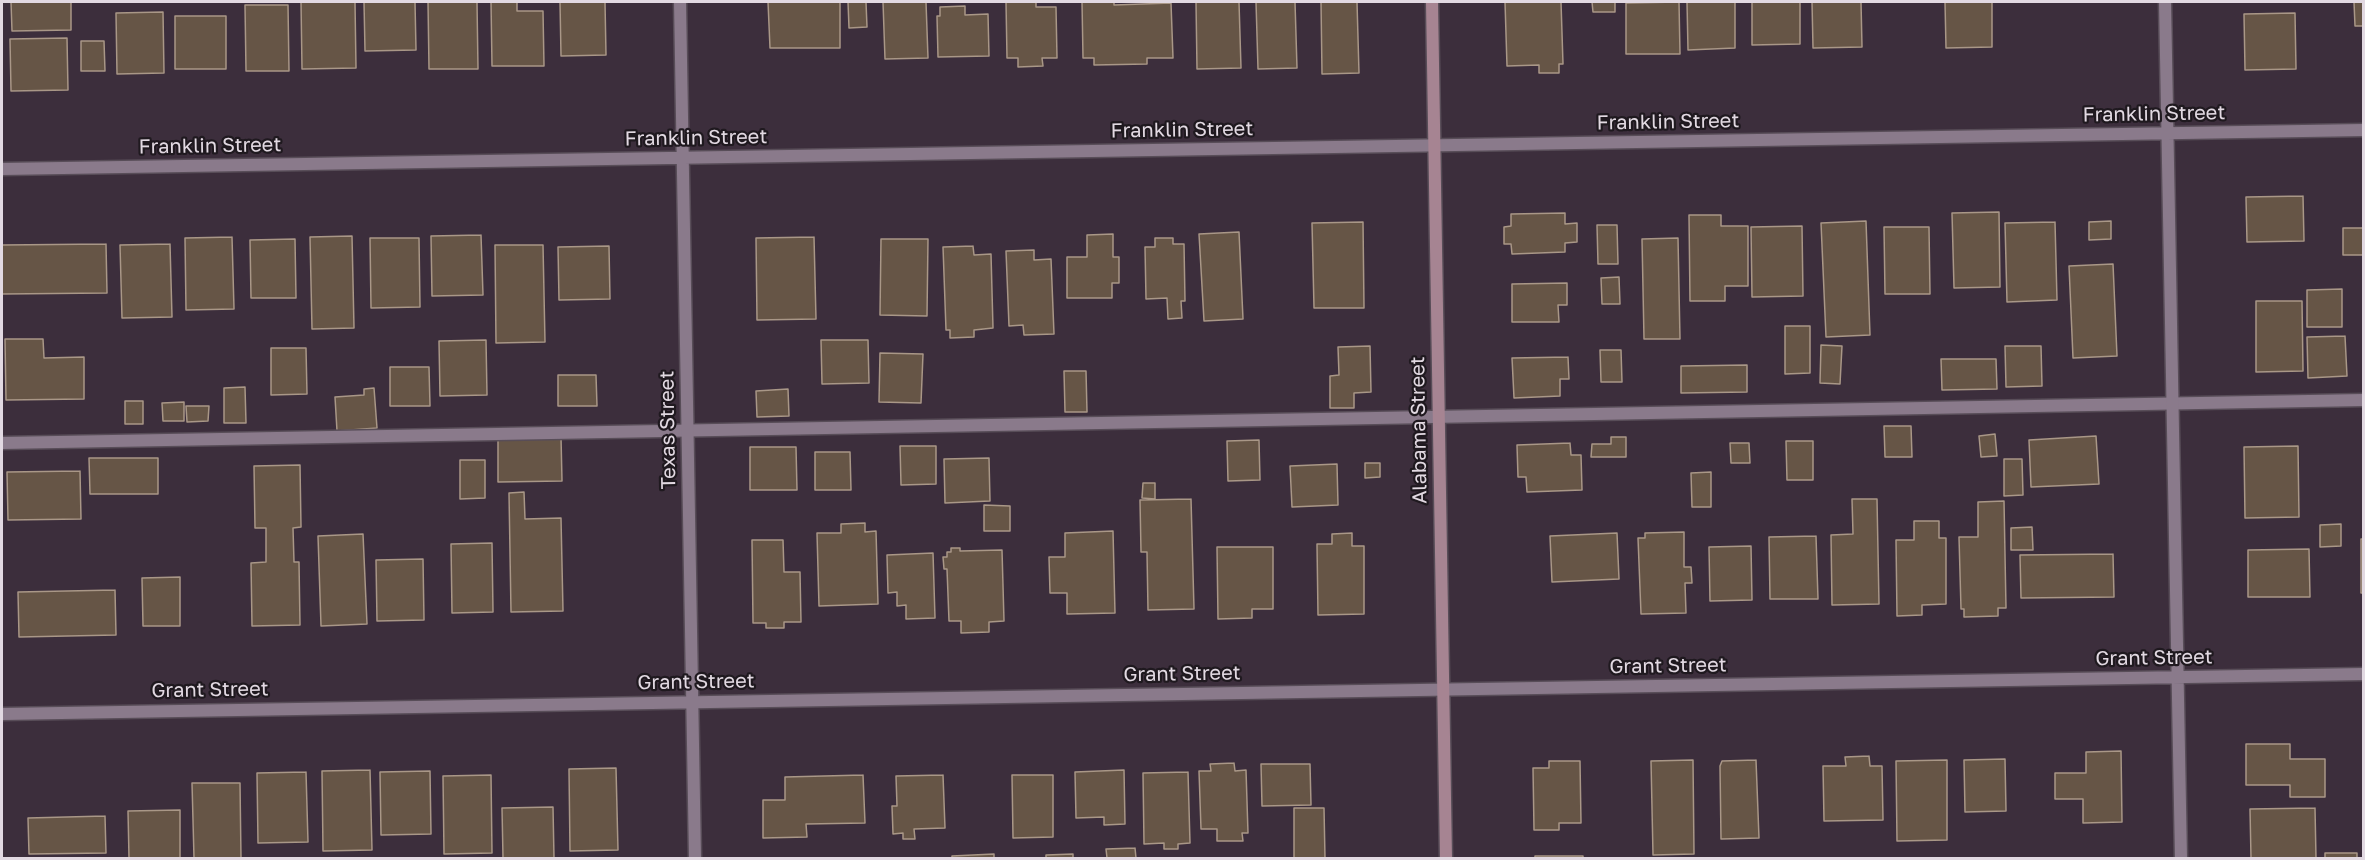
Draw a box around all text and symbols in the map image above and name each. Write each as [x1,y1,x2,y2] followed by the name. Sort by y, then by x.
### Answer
[2082,101,2226,127] street label: Franklin Street
[1596,109,1740,135] street label: Franklin Street
[1110,117,1254,143] street label: Franklin Street
[624,125,768,151] street label: Franklin Street
[138,133,282,159] street label: Franklin Street
[1406,356,1432,504] street label: Alabama Street
[655,370,681,490] street label: Texas Street
[2095,645,2213,671] street label: Grant Street
[1609,653,1727,679] street label: Grant Street
[1123,661,1241,687] street label: Grant Street
[637,669,755,695] street label: Grant Street
[151,677,269,703] street label: Grant Street

